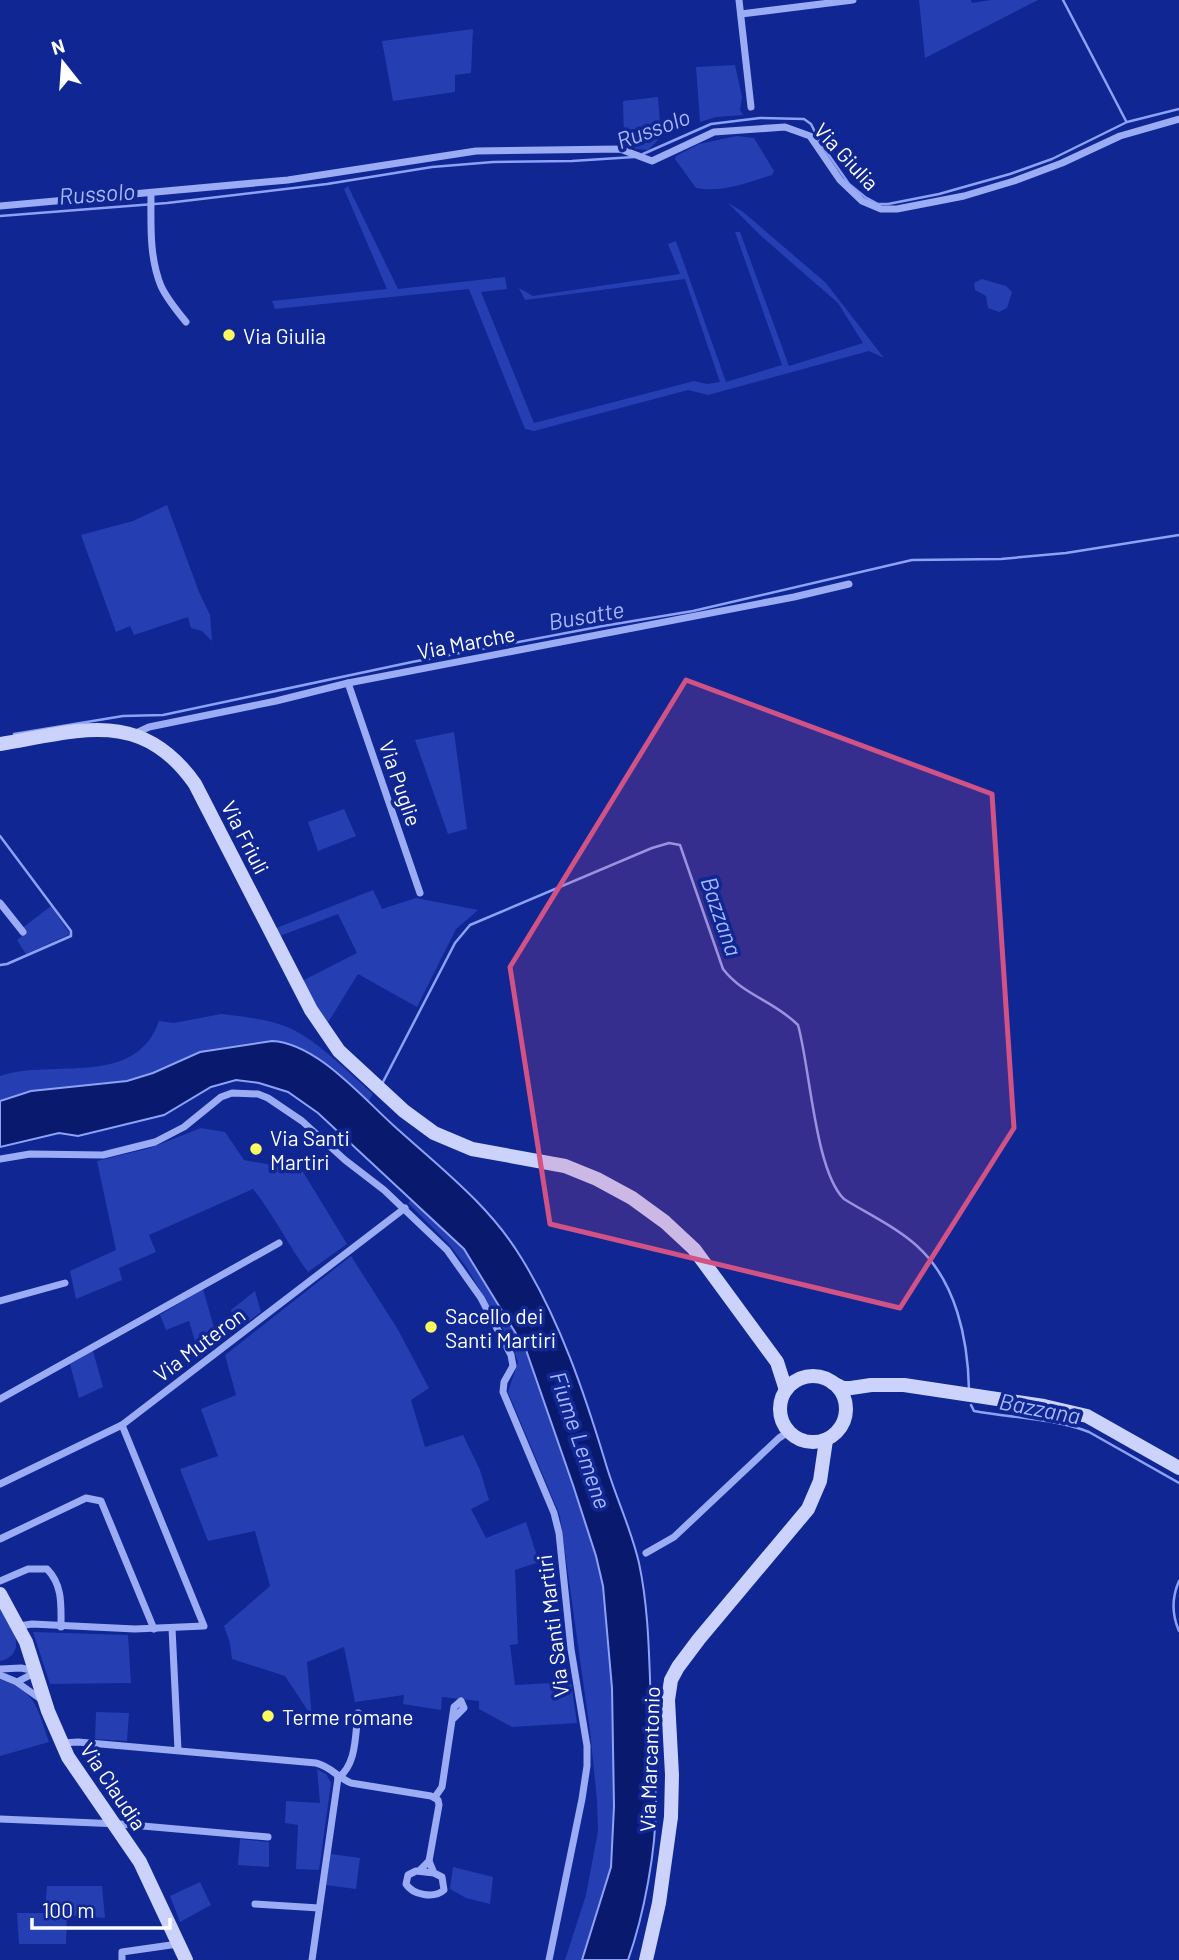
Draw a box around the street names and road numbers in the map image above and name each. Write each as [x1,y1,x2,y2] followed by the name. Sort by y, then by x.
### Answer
[810,117,884,195] street label: Via Giulia
[415,620,517,664] street label: Via Marche
[375,737,427,829] street label: Via Puglie
[217,796,275,878] street label: Via Friuli
[148,1302,250,1386] street label: Via Muteron
[531,1553,573,1699] street label: Via Santi Martiri
[634,1686,664,1832] street label: Via Marcantonio
[76,1738,152,1834] street label: Via Claudia

